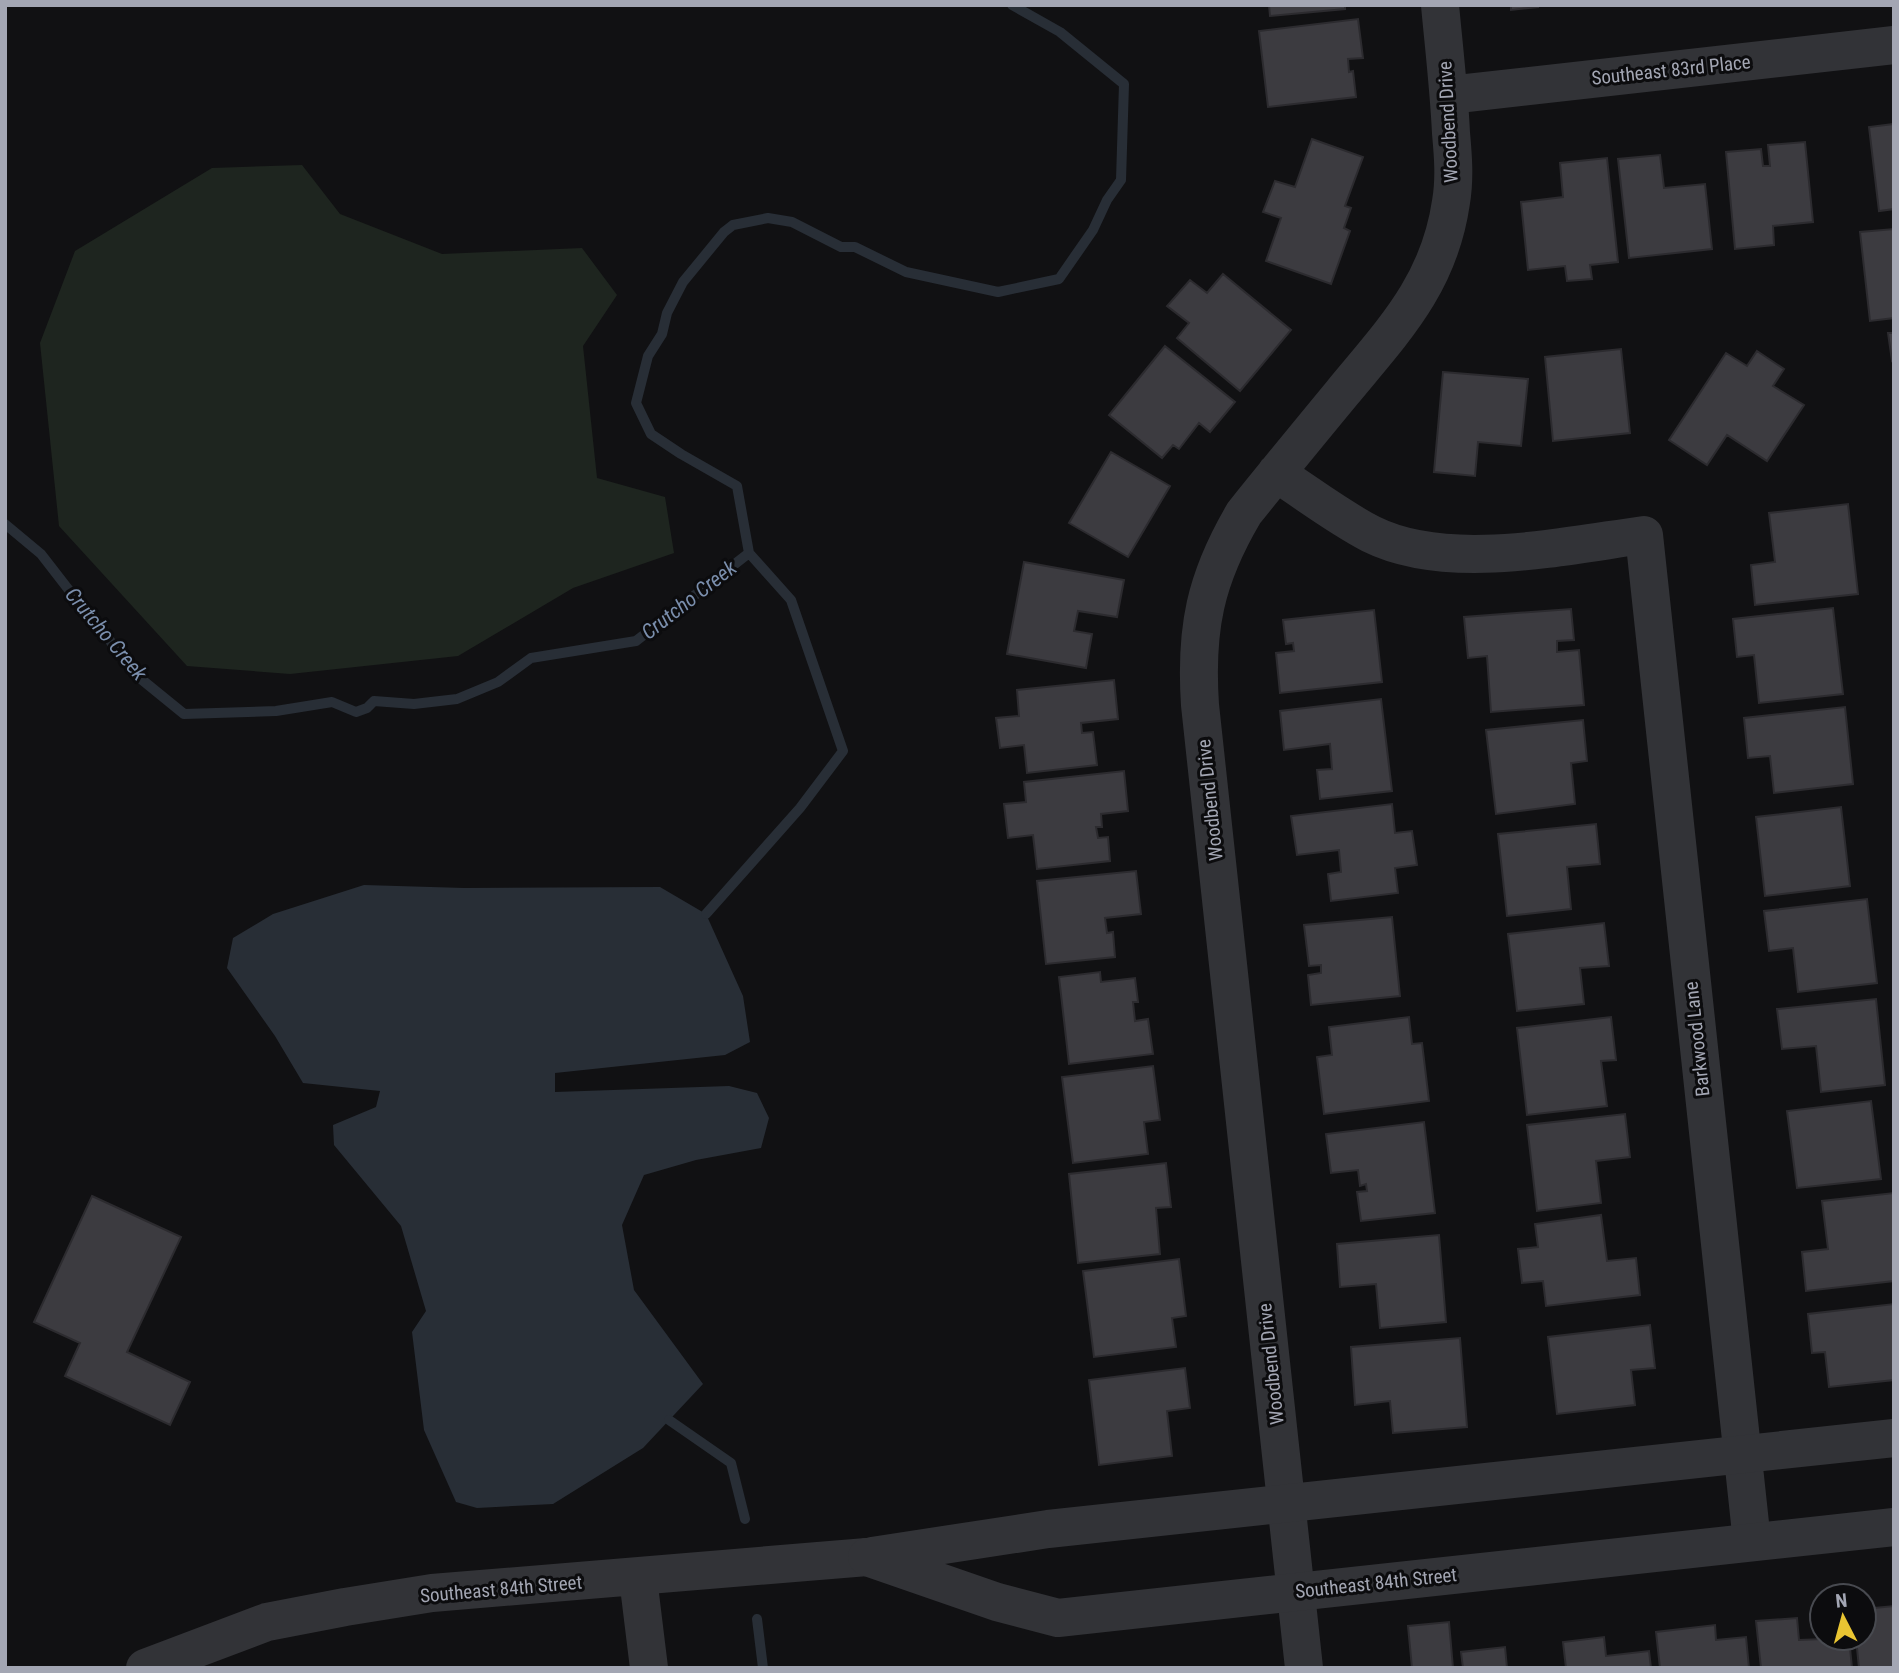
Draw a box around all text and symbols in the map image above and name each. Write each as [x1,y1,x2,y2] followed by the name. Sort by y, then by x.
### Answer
[1590,50,1752,90] street label: Southeast 83rd Place
[1433,60,1463,183] street label: Woodbend Drive
[637,555,742,644] water label: Crutcho Creek
[60,583,152,686] water label: Crutcho Creek
[1192,738,1228,862] street label: Woodbend Drive
[1680,980,1714,1098] street label: Barkwood Lane
[1253,1302,1289,1426] street label: Woodbend Drive
[1294,1563,1458,1603] street label: Southeast 84th Street
[419,1570,583,1608] street label: Southeast 84th Street
[1808,1582,1878,1652] north arrow
[1834,1589,1848,1613] text: N

